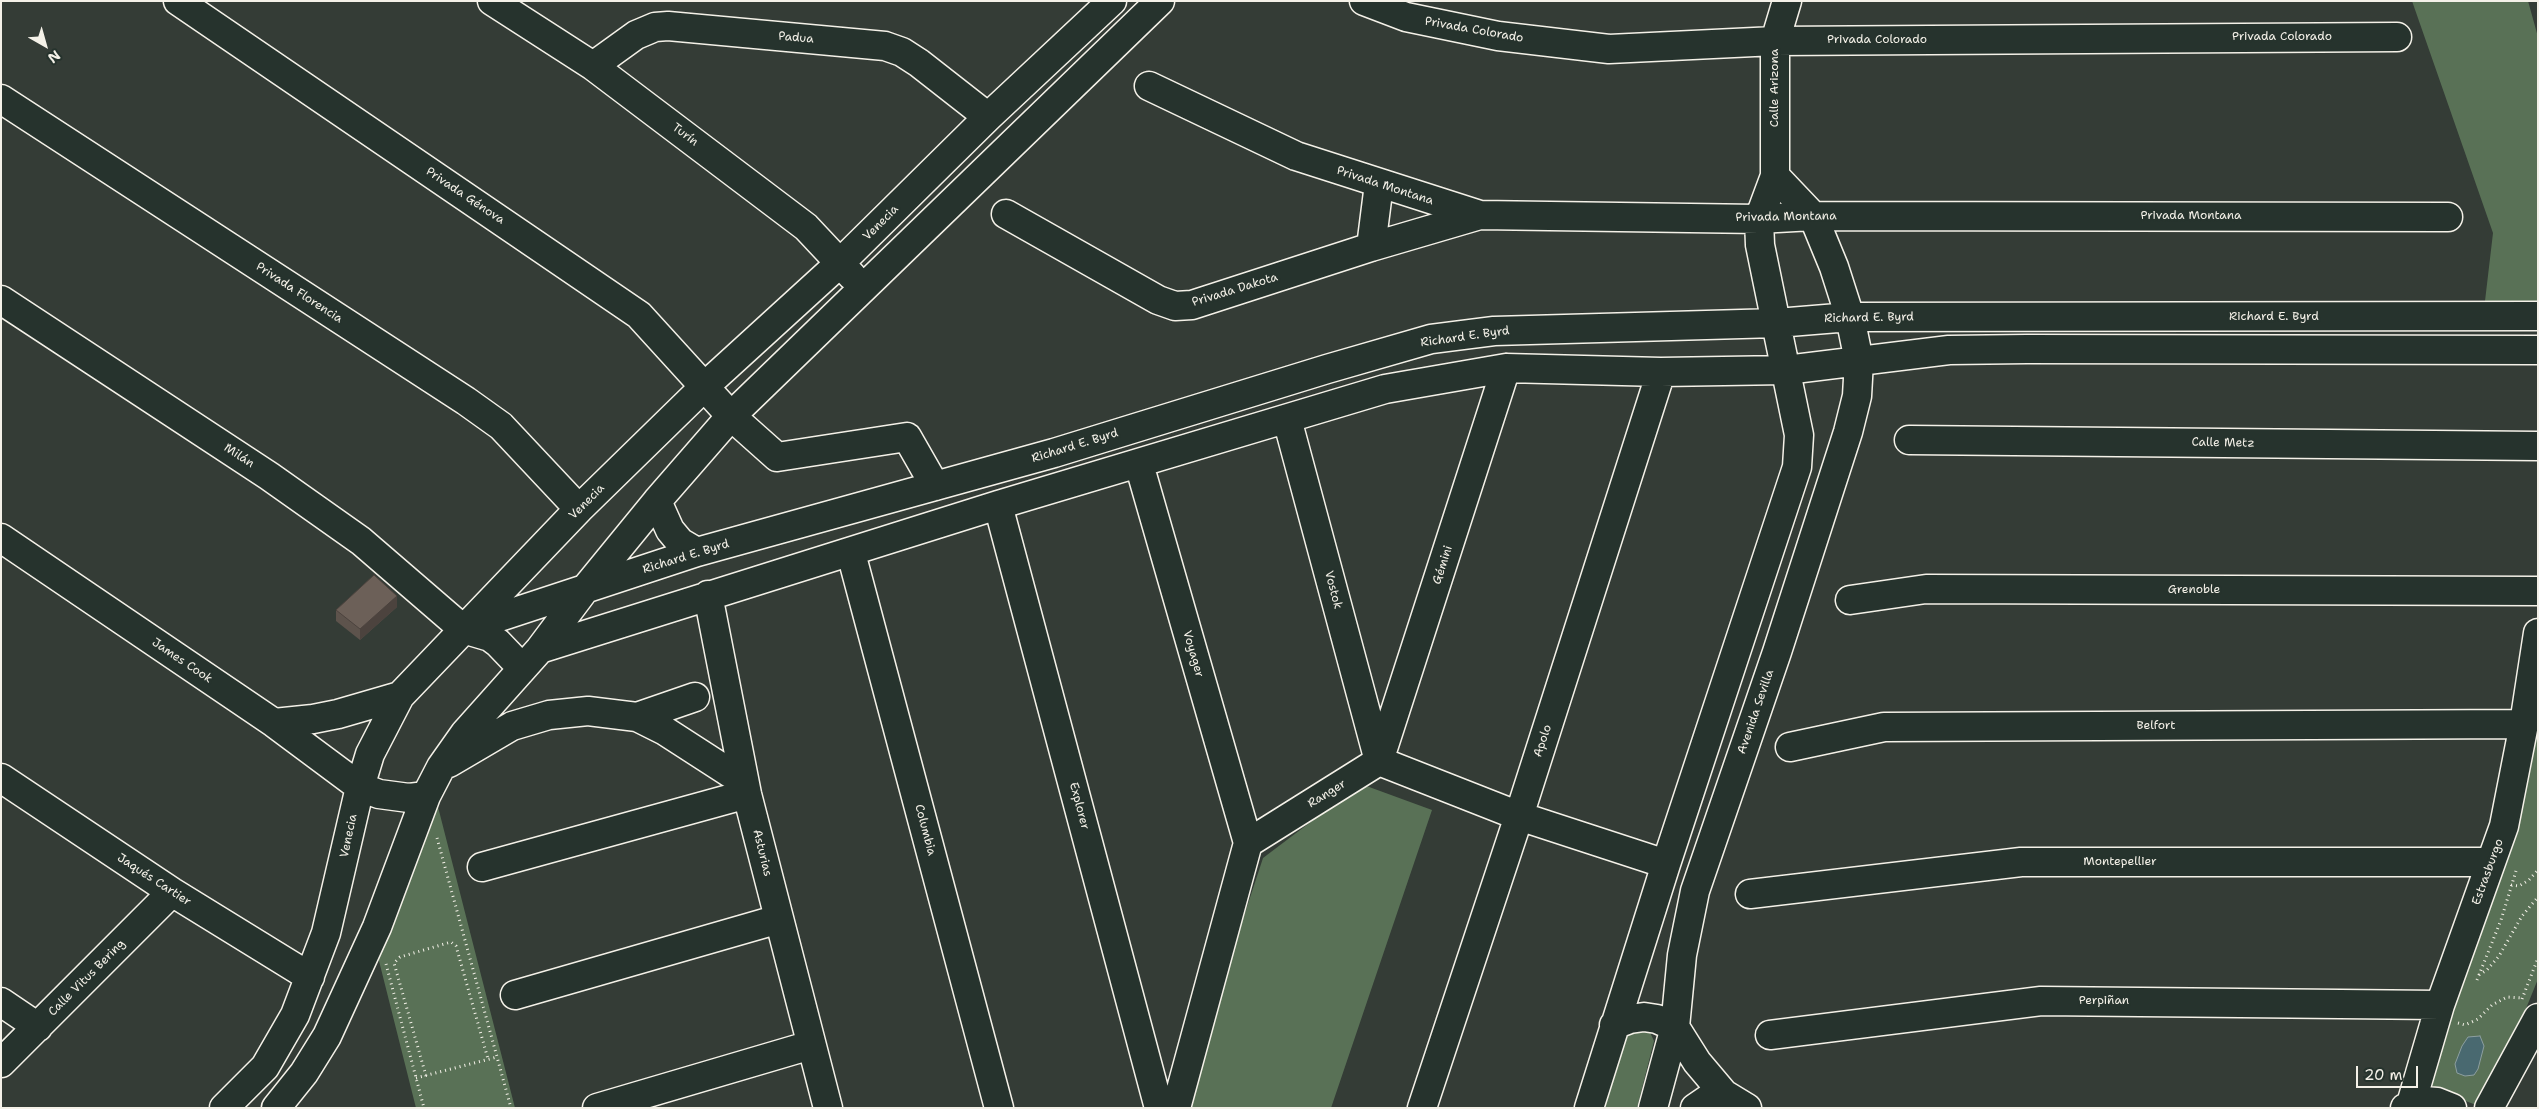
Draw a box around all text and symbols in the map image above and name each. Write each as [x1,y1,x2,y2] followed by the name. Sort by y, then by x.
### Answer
[1424,14,1524,46] street label: Privada Colorado
[20,20,70,70] north arrow
[778,29,814,47] street label: Padua
[2232,30,2332,44] street label: Privada Colorado
[1827,33,1927,47] street label: Privada Colorado
[44,46,64,67] text: N
[1768,49,1782,127] street label: Calle Arizona
[669,121,701,149] street label: Turín
[423,164,507,228] street label: Privada Génova
[1335,164,1435,208] street label: Privada Montana
[860,202,902,244] street label: Venecia
[1735,209,1837,225] street label: Privada Montana
[2140,209,2242,223] street label: Privada Montana
[253,260,345,326] street label: Privada Florencia
[1190,270,1280,310] street label: Privada Dakota
[1824,310,1914,326] street label: Richard E. Byrd
[2229,310,2319,324] street label: Richard E. Byrd
[1420,324,1510,350] street label: Richard E. Byrd
[1030,426,1120,466] street label: Richard E. Byrd
[2191,435,2255,451] street label: Calle Metz
[221,441,257,471] street label: Milán
[566,481,608,523] street label: Venecia
[641,537,731,577] street label: Richard E. Byrd
[1430,544,1456,586] street label: Gémini
[1321,569,1345,611] street label: Vostok
[2168,583,2220,597] street label: Grenoble
[1179,629,1207,679] street label: Voyager
[149,635,215,687] street label: James Cook
[1735,668,1777,756] street label: Avenida Sevilla
[2137,719,2175,733] street label: Belfort
[1531,723,1555,759] street label: Apolo
[1305,777,1349,811] street label: Ranger
[1066,781,1092,831] street label: Explorer
[911,803,939,857] street label: Columbia
[337,813,361,859] street label: Venecia
[749,828,775,878] street label: Asturias
[2469,837,2507,907] street label: Estrasburgo
[114,851,194,909] street label: Jaqués Cartier
[2083,855,2157,869] street label: Montepellier
[46,937,128,1019] street label: Calle Vitus Bering
[2079,994,2129,1008] street label: Perpiñan
[2359,1056,2422,1088] scale bar
[2364,1065,2403,1085] text: 20 m

